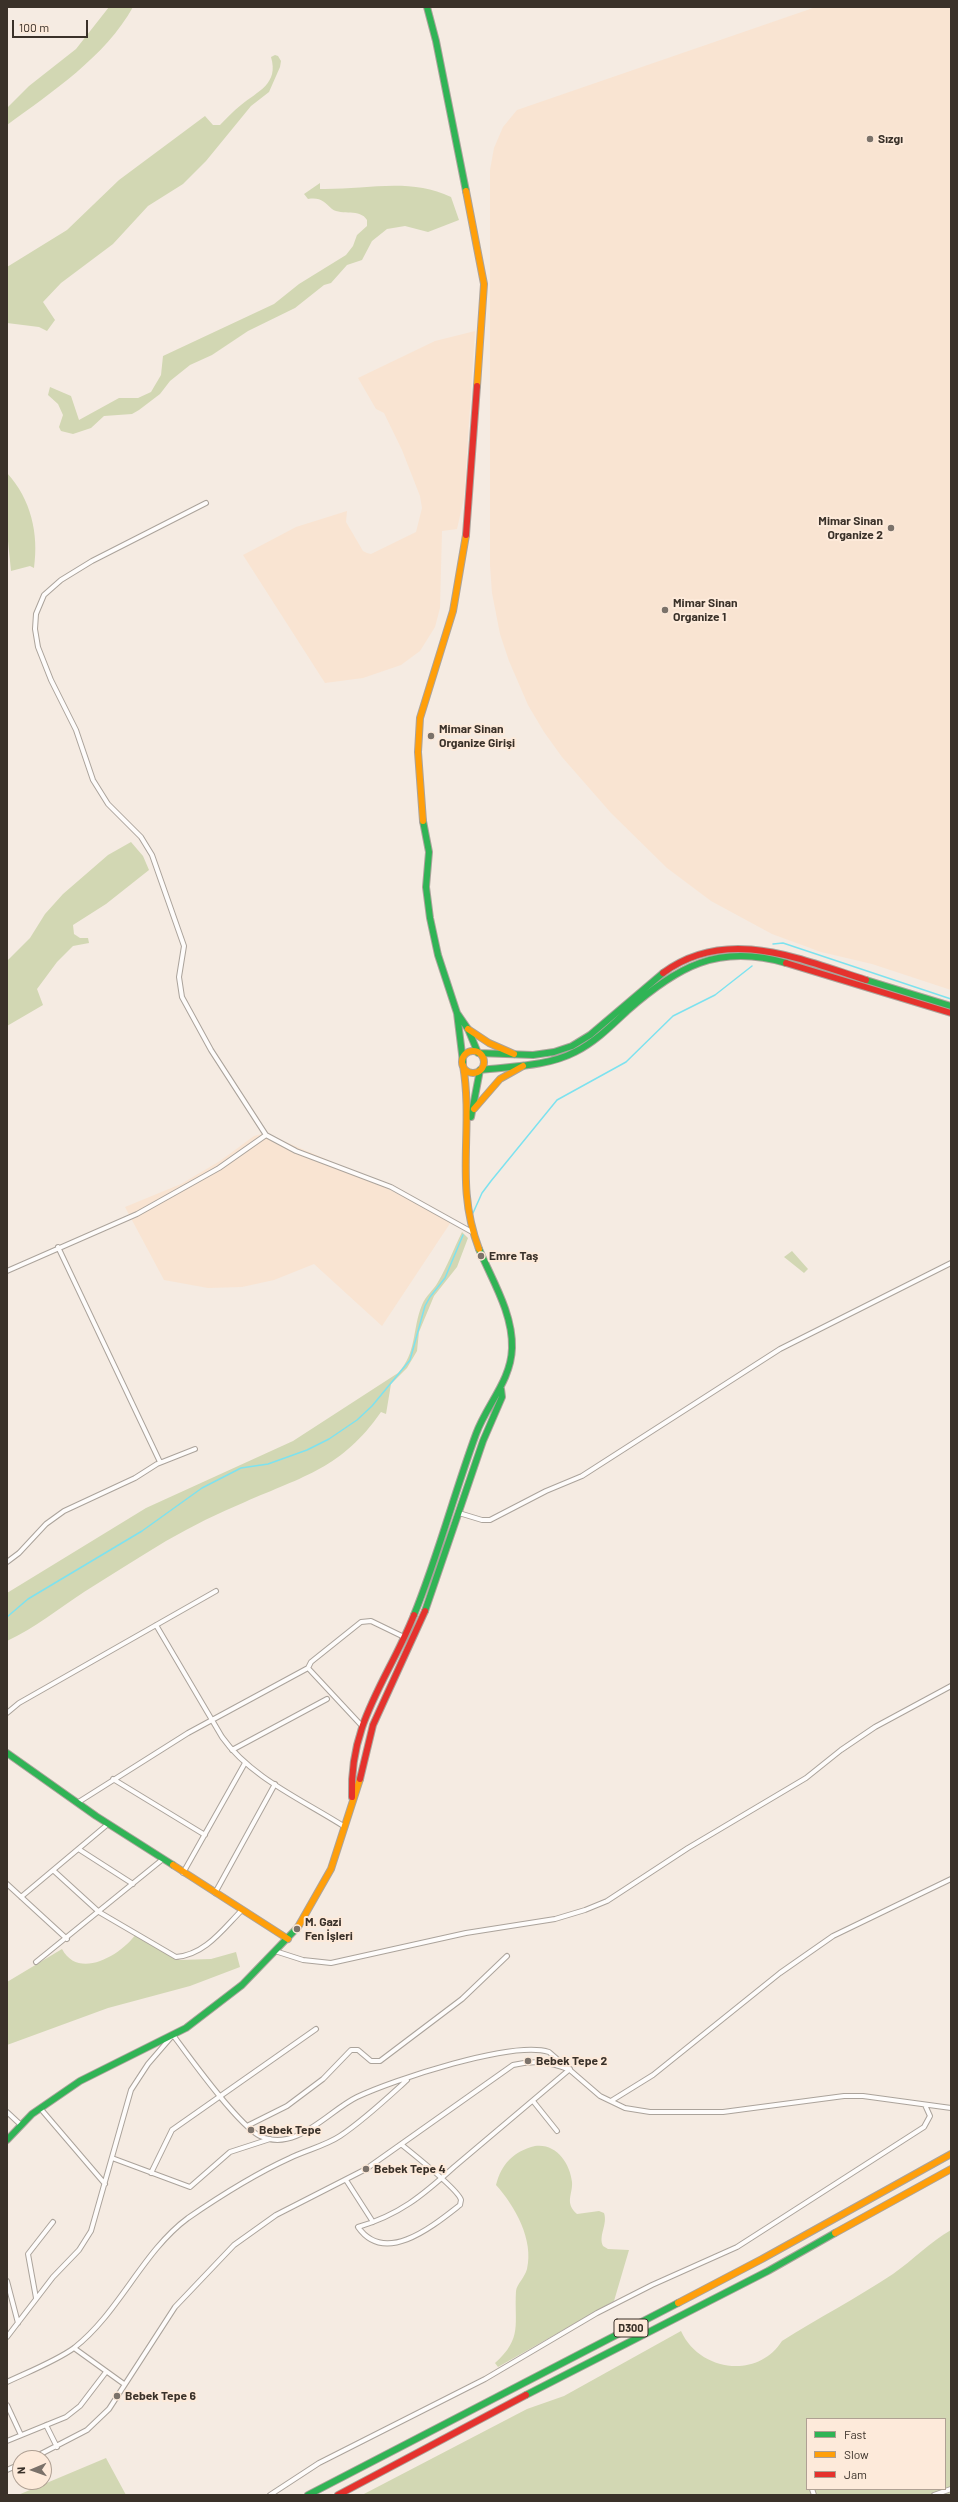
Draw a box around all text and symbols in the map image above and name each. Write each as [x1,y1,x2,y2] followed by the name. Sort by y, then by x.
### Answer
[14,12,90,38] scale bar
[19,20,49,34] text: 100 m
[878,132,903,146] place label: Sızgı
[865,134,875,144] marker: Sızgı
[818,514,883,542] place label: Mimar Sinan Organize 2
[886,523,896,533] marker: Mimar Sinan Organize 2
[673,596,738,624] place label: Mimar Sinan Organize 1
[660,605,670,615] marker: Mimar Sinan Organize 1
[439,722,515,750] place label: Mimar Sinan Organize Girişi
[426,731,436,741] marker: Mimar Sinan Organize Girişi
[489,1249,538,1263] place label: Emre Taş
[476,1251,486,1261] marker: Emre Taş
[305,1915,353,1943] place label: M. Gazi Fen İşleri
[292,1924,302,1934] marker: M. Gazi Fen İşleri
[536,2054,607,2068] place label: Bebek Tepe 2
[523,2056,533,2066] marker: Bebek Tepe 2
[259,2123,321,2137] place label: Bebek Tepe
[246,2125,256,2135] marker: Bebek Tepe
[374,2162,446,2176] place label: Bebek Tepe 4
[361,2164,371,2174] marker: Bebek Tepe 4
[614,2319,648,2337] road number: D300
[125,2389,196,2403] place label: Bebek Tepe 6
[112,2391,122,2401] marker: Bebek Tepe 6
[806,2418,946,2490] legend
[844,2427,867,2441] text: Fast
[844,2447,869,2461] text: Slow
[12,2450,52,2490] north arrow
[14,2467,27,2474] text: N
[844,2467,867,2481] text: Jam

